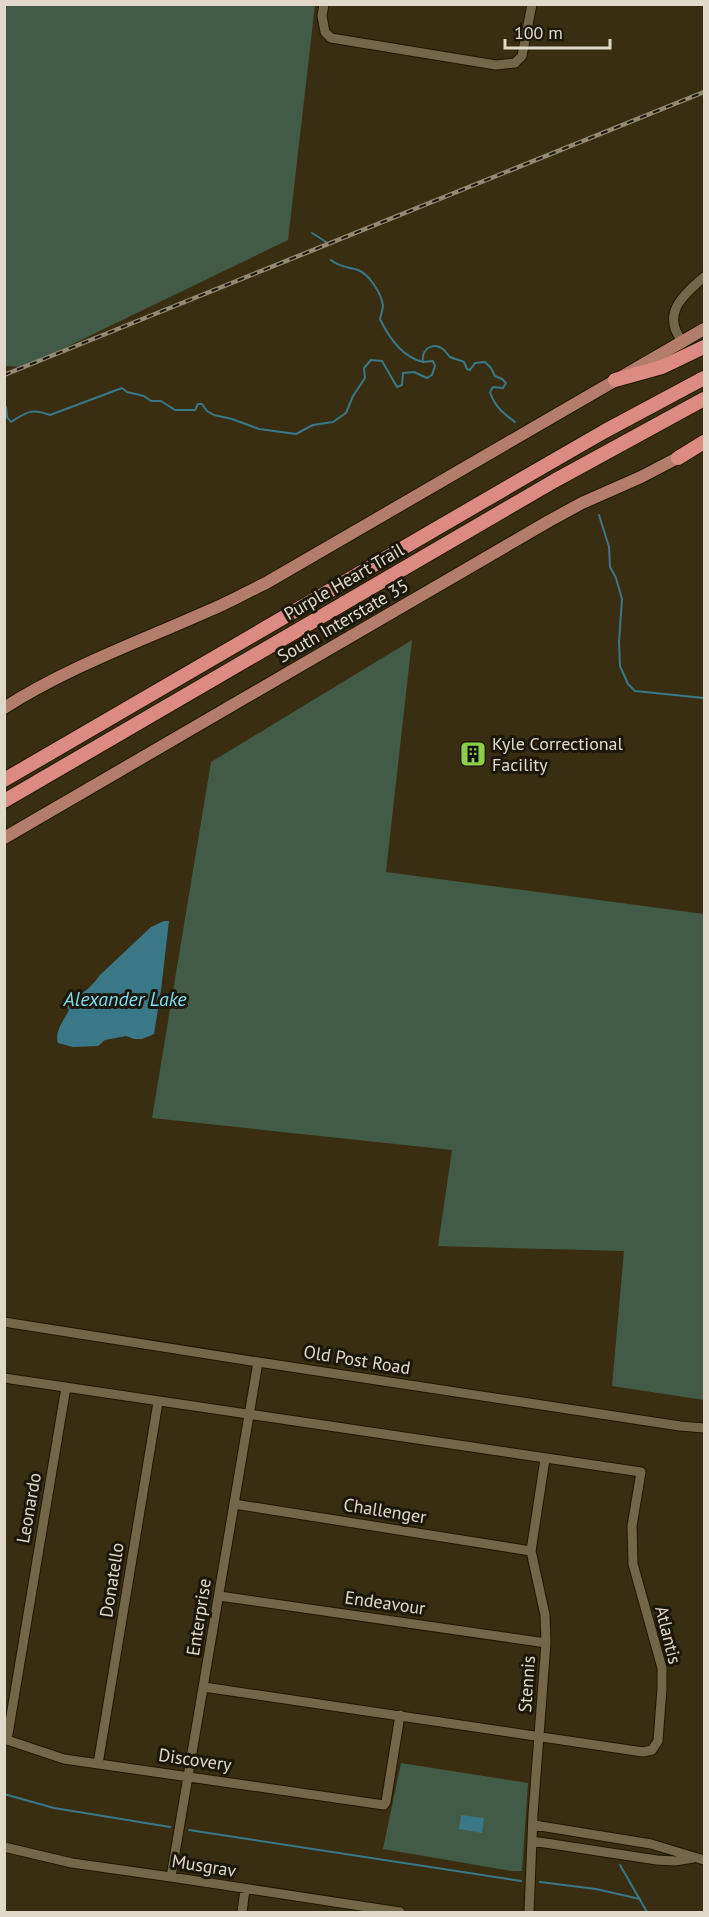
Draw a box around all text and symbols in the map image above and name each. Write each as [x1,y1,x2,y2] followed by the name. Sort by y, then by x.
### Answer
[505,12,610,50] scale bar
[514,21,563,44] text: 100 m
[280,538,408,625] street label: Purple Heart Trail
[273,574,413,668] street label: South Interstate 35
[492,732,624,776] place label: Kyle Correctional Facility
[458,739,488,769] building icon: Kyle Correctional Facility
[63,986,187,1012] water label: Alexander Lake
[302,1340,412,1379] street label: Old Post Road
[11,1471,46,1545] street label: Leonardo
[342,1493,428,1528] street label: Challenger
[94,1541,129,1619] street label: Donatello
[181,1577,216,1657] street label: Enterprise
[343,1585,427,1620] street label: Endeavour
[650,1604,687,1666] street label: Atlantis
[513,1655,540,1713] street label: Stennis
[157,1743,234,1776] street label: Discovery
[170,1849,238,1882] street label: Musgrav

